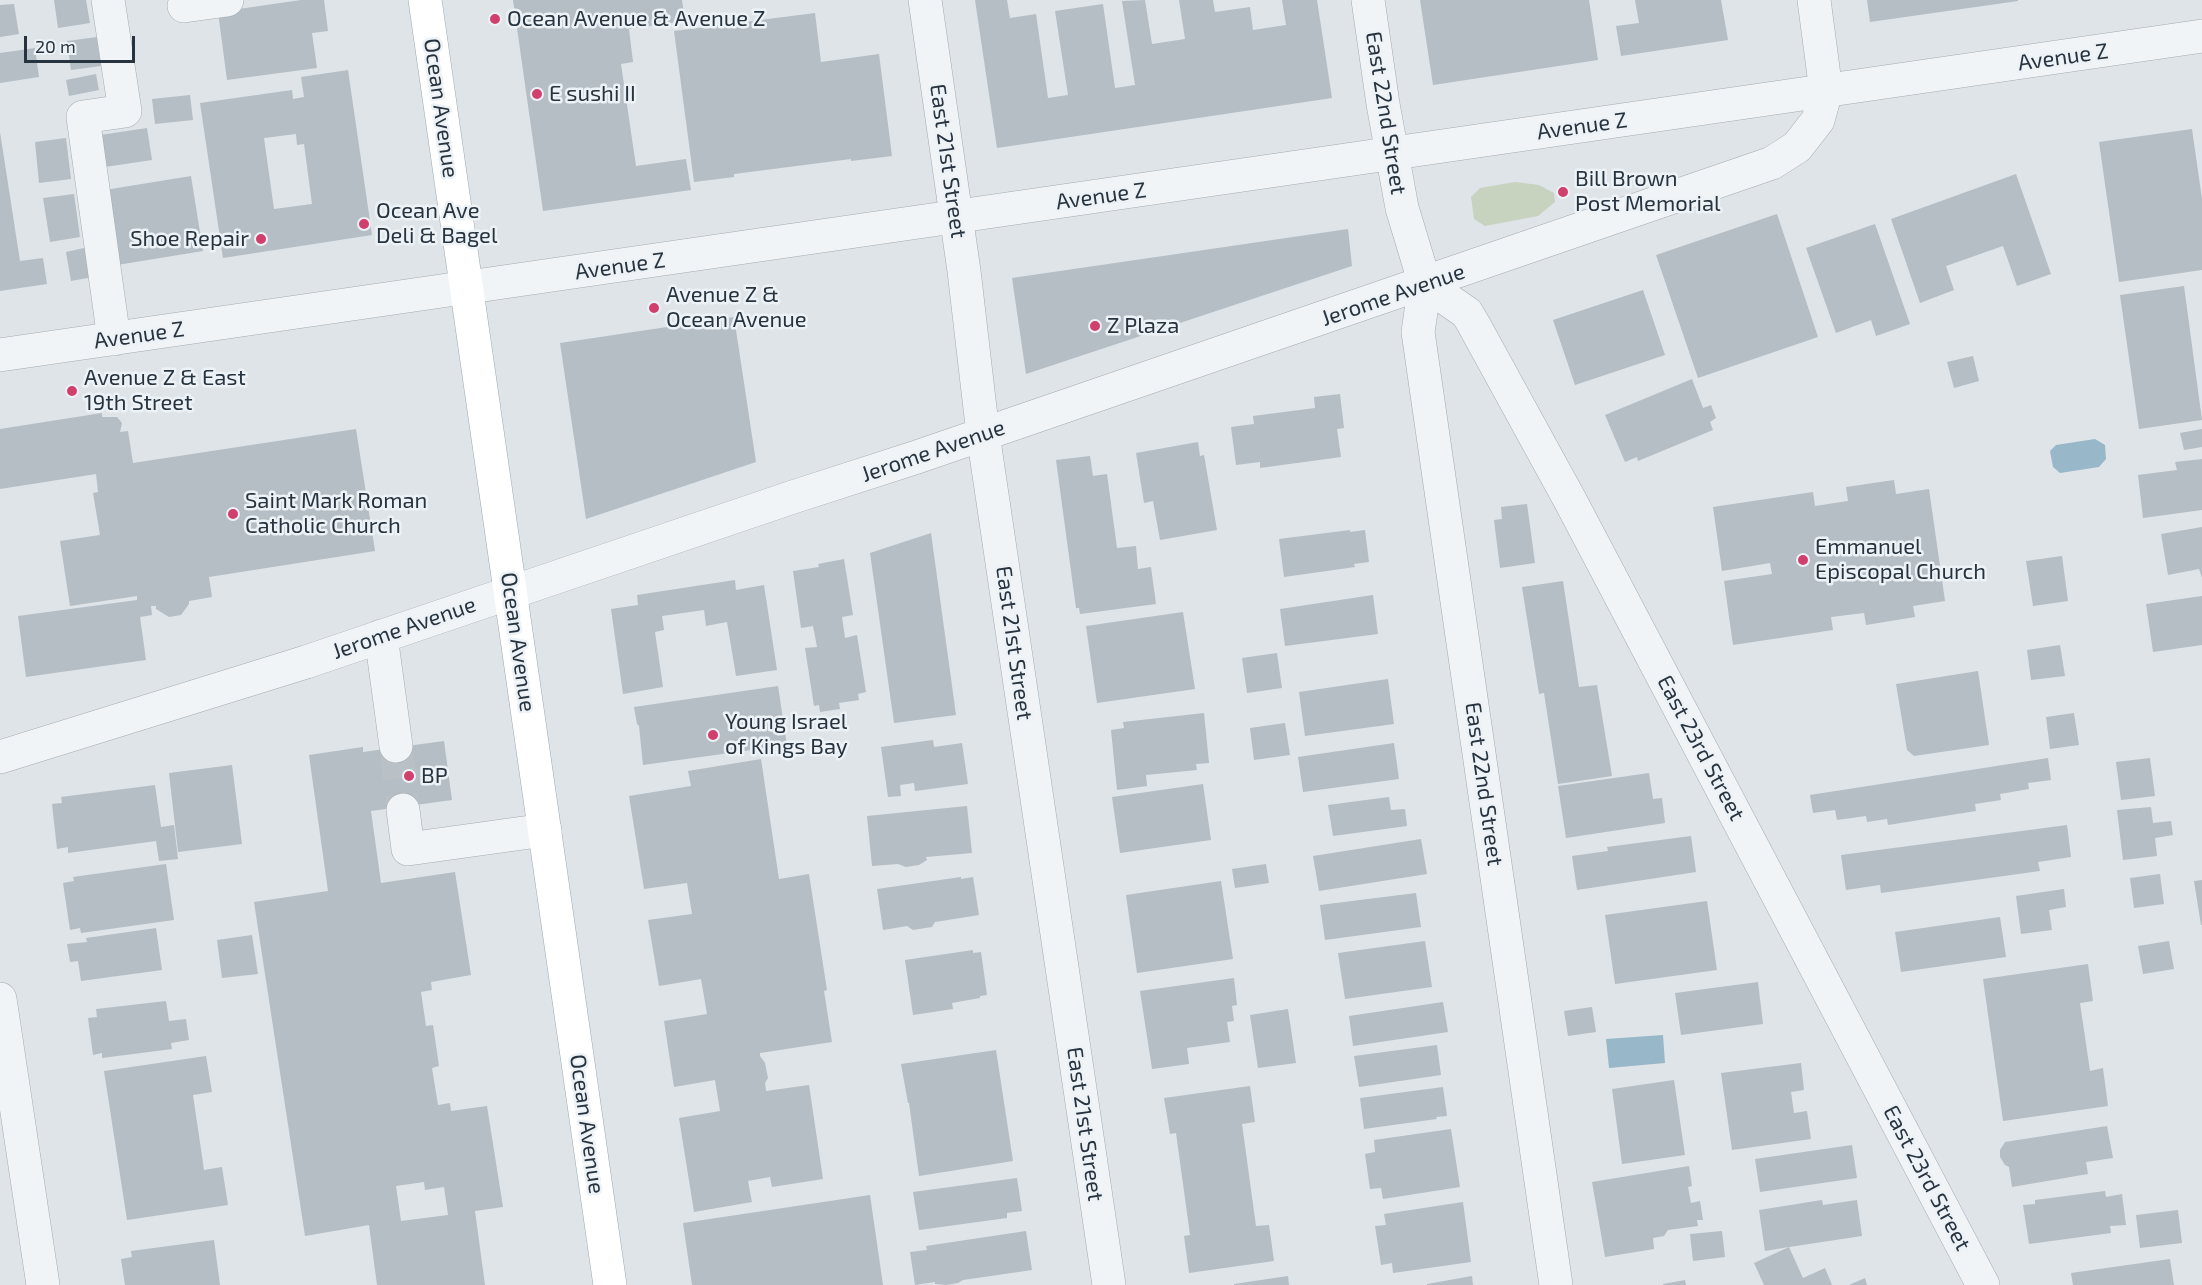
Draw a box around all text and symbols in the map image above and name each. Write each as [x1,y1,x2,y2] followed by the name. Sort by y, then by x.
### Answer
[507,6,765,32] place label: Ocean Avenue & Avenue Z
[488,12,502,26] marker: Ocean Avenue & Avenue Z
[27,24,138,62] scale bar
[1360,29,1412,197] street label: East 22nd Street
[35,35,76,57] text: 20 m
[418,37,464,179] street label: Ocean Avenue
[2016,38,2110,76] street label: Avenue Z
[549,81,636,107] place label: E sushi II
[924,82,972,240] street label: East 21st Street
[530,87,544,101] marker: E sushi II
[1535,107,1629,145] street label: Avenue Z
[1575,166,1721,218] place label: Bill Brown Post Memorial
[1054,177,1148,215] street label: Avenue Z
[1556,185,1570,199] marker: Bill Brown Post Memorial
[376,198,497,249] place label: Ocean Ave Deli & Bagel
[357,217,371,231] marker: Ocean Ave Deli & Bagel
[130,226,249,252] place label: Shoe Repair
[254,232,268,246] marker: Shoe Repair
[573,247,667,285] street label: Avenue Z
[1318,258,1468,332] street label: Jerome Avenue
[666,282,807,334] place label: Avenue Z & Ocean Avenue
[647,301,661,315] marker: Avenue Z & Ocean Avenue
[1107,313,1179,339] place label: Z Plaza
[92,316,186,354] street label: Avenue Z
[1088,319,1102,333] marker: Z Plaza
[84,365,246,416] place label: Avenue Z & East 19th Street
[65,384,79,398] marker: Avenue Z & East 19th Street
[858,414,1008,488] street label: Jerome Avenue
[245,488,427,540] place label: Saint Mark Roman Catholic Church
[226,507,240,521] marker: Saint Mark Roman Catholic Church
[1815,534,1986,586] place label: Emmanuel Episcopal Church
[1796,553,1810,567] marker: Emmanuel Episcopal Church
[990,564,1038,722] street label: East 21st Street
[495,571,541,713] street label: Ocean Avenue
[329,591,479,665] street label: Jerome Avenue
[1652,671,1750,825] street label: East 23rd Street
[1459,700,1509,868] street label: East 22nd Street
[725,709,848,760] place label: Young Israel of Kings Bay
[706,728,720,742] marker: Young Israel of Kings Bay
[421,763,448,789] place label: BP
[402,769,416,783] marker: BP
[1061,1045,1109,1203] street label: East 21st Street
[564,1053,610,1195] street label: Ocean Avenue
[1878,1101,1976,1255] street label: East 23rd Street

